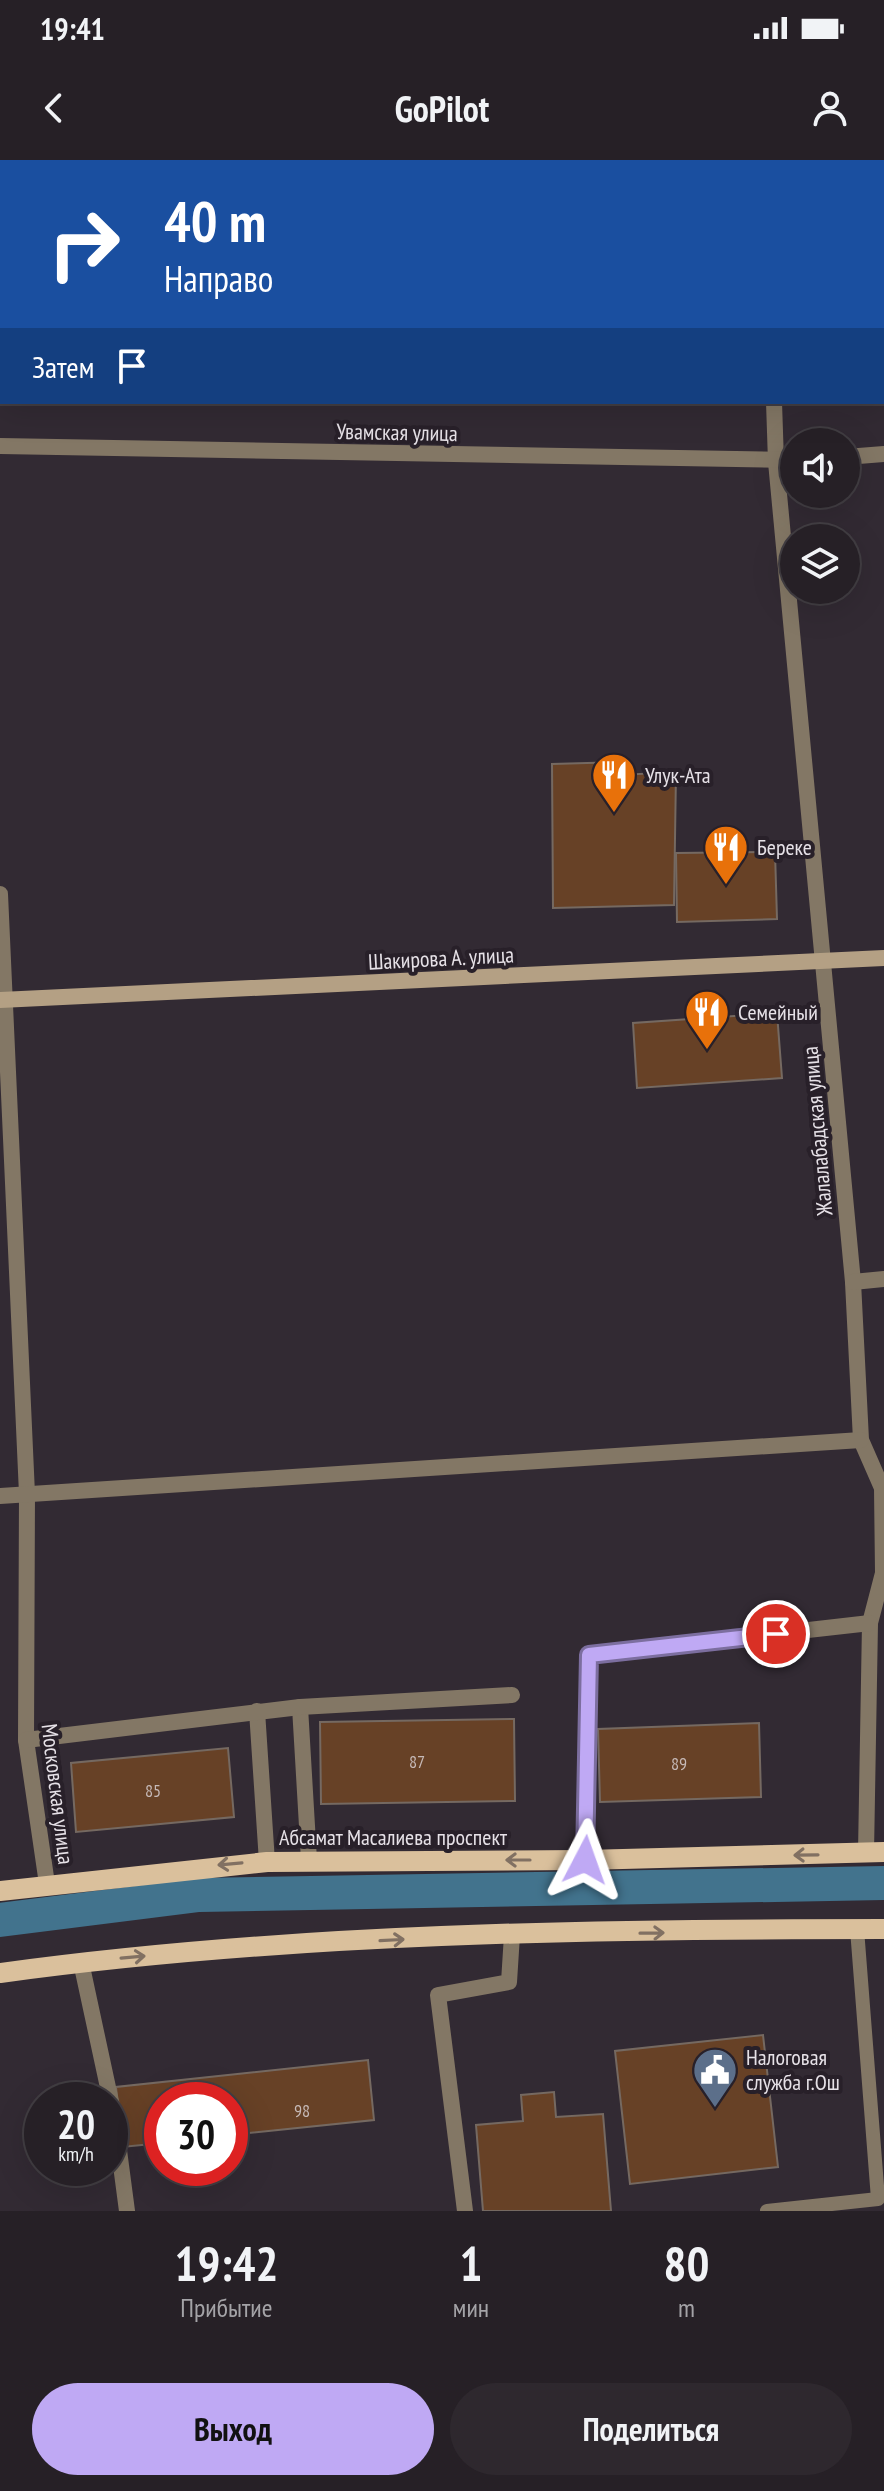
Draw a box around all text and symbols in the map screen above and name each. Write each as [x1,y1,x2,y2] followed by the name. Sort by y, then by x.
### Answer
[40,9,105,48] text: 19:41
[395,85,489,132] text: GoPilot
[32,86,76,130] icon: back
[808,86,852,130] icon: person
[164,185,266,257] text: 40 m
[32,192,136,296] icon: right
[164,255,273,302] text: Направо
[110,344,154,388] icon: arrive
[32,347,94,386] text: Затем
[336,417,458,447] street label: Увамская улица
[780,428,860,604] map controls
[780,428,860,508] button: sound
[780,524,860,604] button: layers
[590,751,638,814] restaurant icon: Улук-Ата
[645,761,711,789] place label: Улук-Ата
[702,823,750,886] restaurant icon: Береке
[757,833,812,861] place label: Береке
[367,940,515,976] street label: Шакирова А. улица
[683,988,731,1051] restaurant icon: Семейный
[738,998,818,1026] place label: Семейный
[796,1045,838,1218] street label: Жалалабадская улица
[742,1600,810,1668] pin
[754,1612,798,1656] icon: arrive
[35,1722,81,1866] street label: Московская улица
[409,1750,425,1773] house number: 87
[671,1752,687,1775] house number: 89
[145,1779,161,1802] house number: 85
[543,1818,627,1902] position arrow
[279,1823,508,1851] street label: Абсамат Масалиева проспект
[793,1847,820,1862] one-way arrow
[505,1852,532,1868] one-way arrow
[217,1857,244,1872] one-way arrow
[638,1925,665,1940] one-way arrow
[378,1933,405,1948] one-way arrow
[119,1950,146,1965] one-way arrow
[746,2043,840,2096] place label: Налоговая служба г.Ош
[691,2046,739,2109] public building icon: Налоговая служба г.Ош
[144,2082,248,2186] speed limit sign: 30
[57,2098,95,2150] text: 20
[294,2099,310,2122] house number: 98
[58,2141,94,2167] text: km/h
[175,2232,278,2294] text: 19:42
[459,2232,482,2294] text: 1
[664,2232,710,2294] text: 80
[180,2291,272,2324] text: Прибытие
[453,2291,489,2324] text: мин
[678,2291,695,2324] text: m
[32,2383,434,2475] button: Выход
[450,2383,852,2475] button: Поделиться

